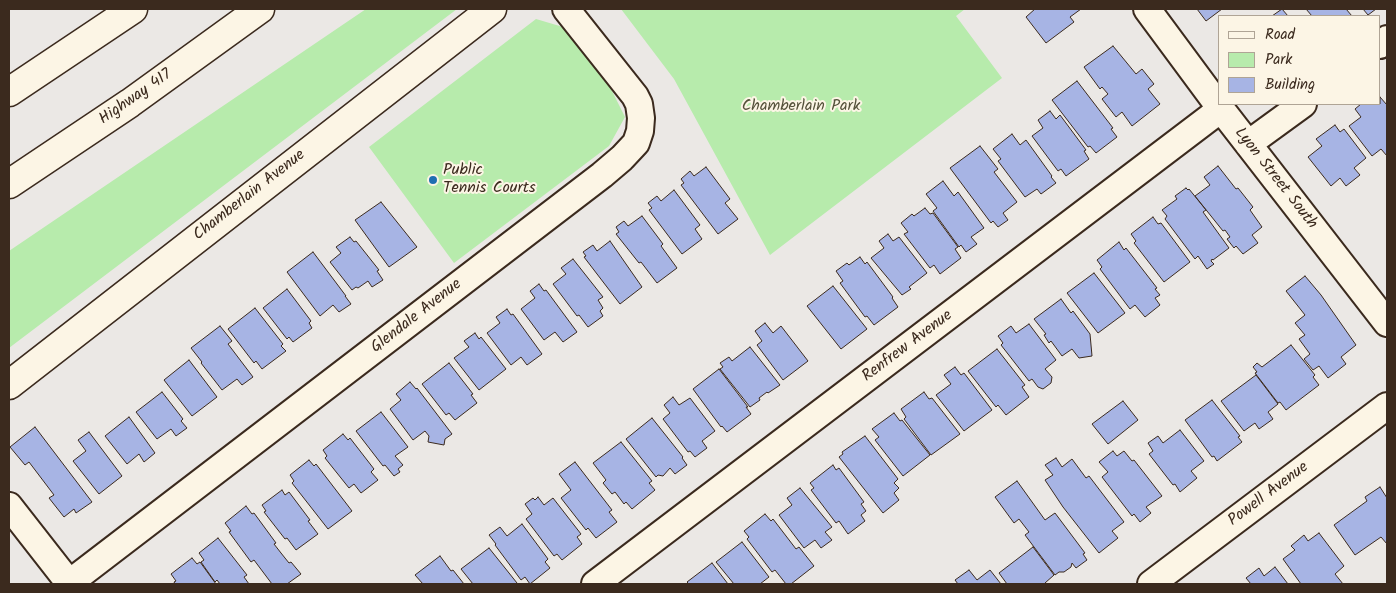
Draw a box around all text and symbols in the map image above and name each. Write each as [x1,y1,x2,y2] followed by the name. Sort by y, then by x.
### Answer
[1218,15,1381,105] legend
[1265,23,1295,47] text: Road
[1265,48,1292,72] text: Park
[96,66,176,130] street label: Highway 417
[1265,73,1315,97] text: Building
[742,97,860,117] park label: Chamberlain Park
[1229,124,1321,234] street label: Lyon Street South
[190,146,310,246] street label: Chamberlain Avenue
[443,161,536,199] place label: Public Tennis Courts
[427,174,439,186] marker: Public Tennis Courts
[368,276,466,358] street label: Glendale Avenue
[859,307,957,387] street label: Renfrew Avenue
[1225,459,1313,531] street label: Powell Avenue

